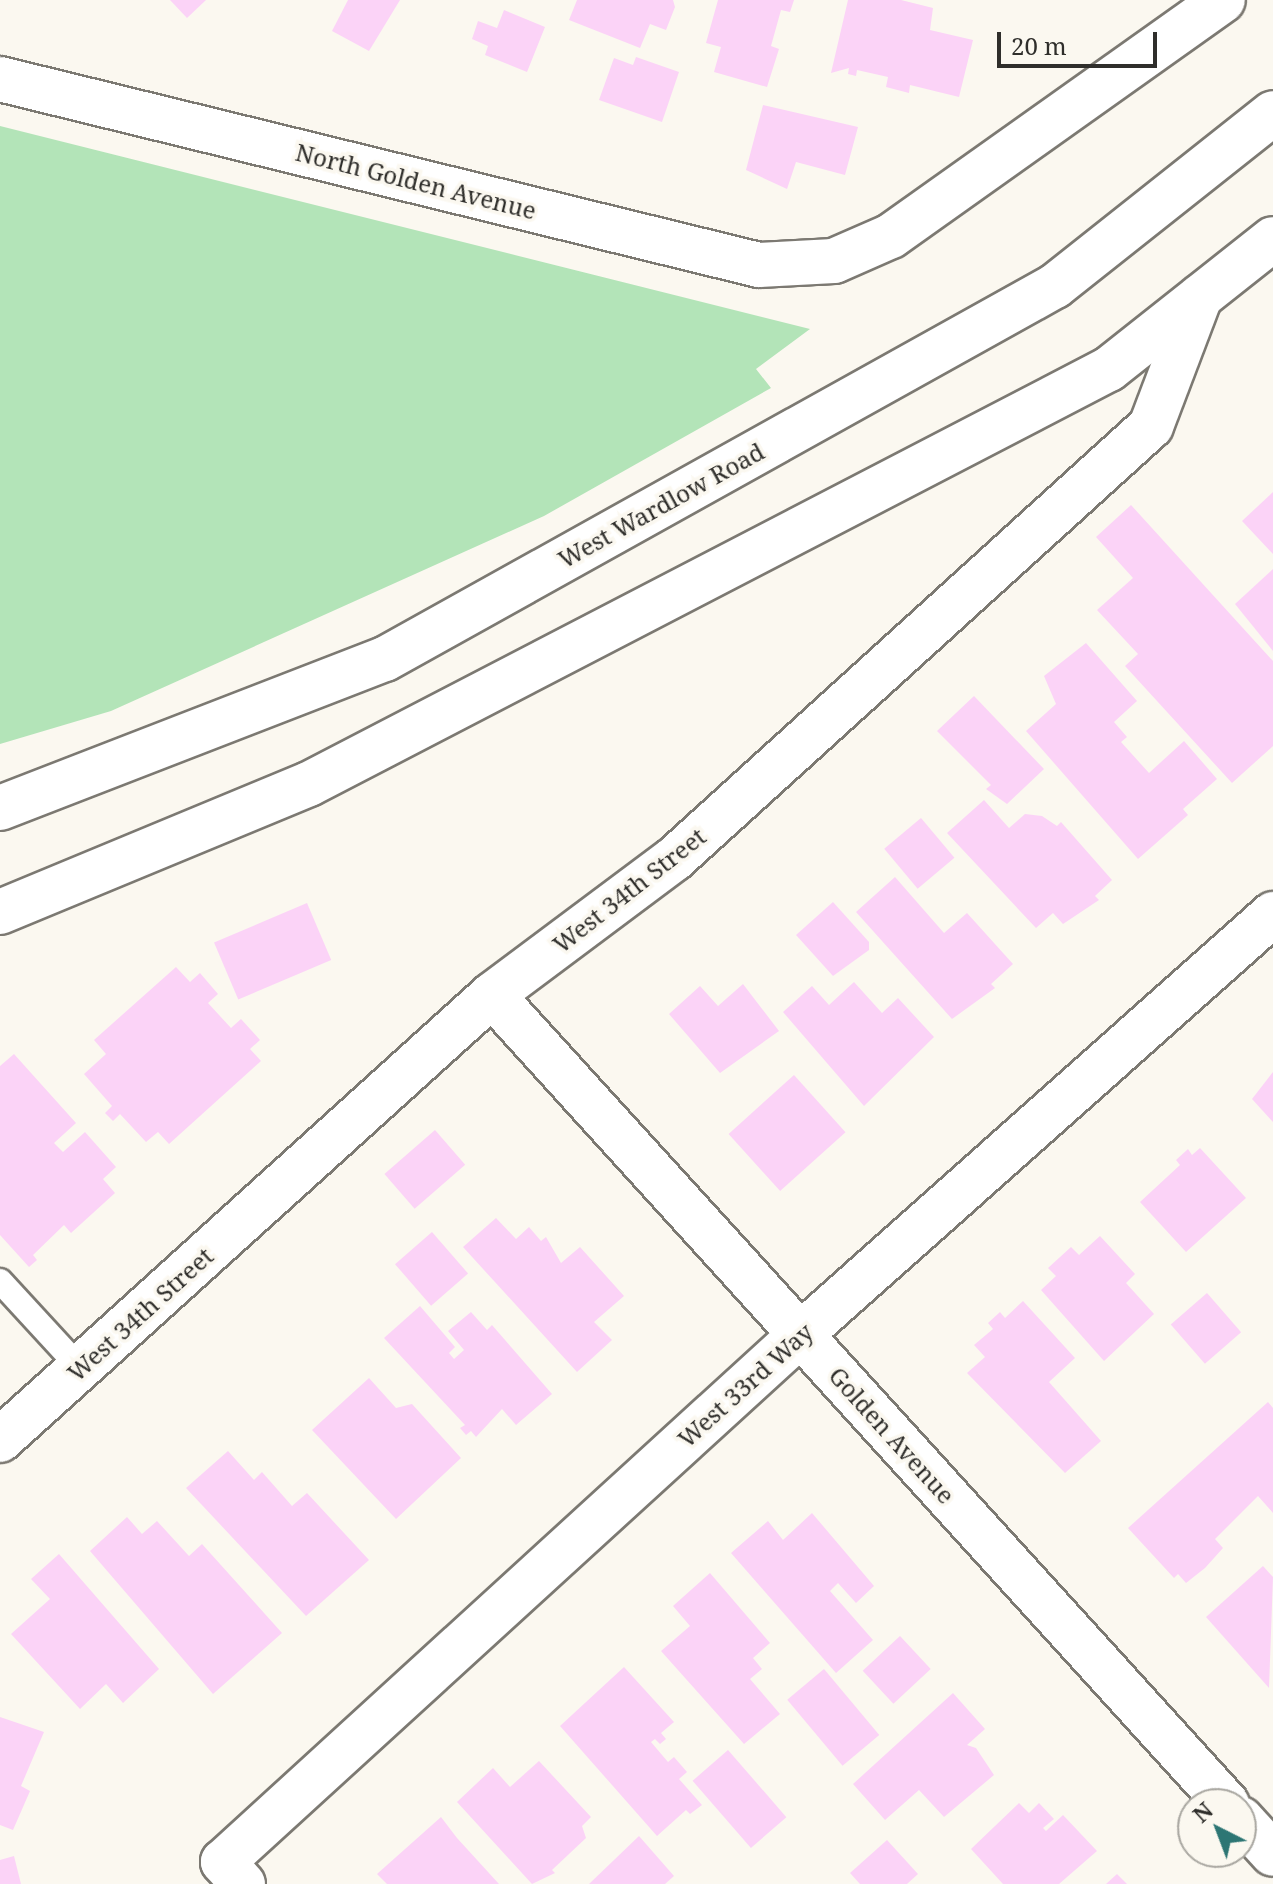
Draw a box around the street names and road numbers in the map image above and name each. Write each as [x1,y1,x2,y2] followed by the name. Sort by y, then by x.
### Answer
[293,137,539,225] street label: North Golden Avenue
[553,436,769,574] street label: West Wardlow Road
[547,821,711,959] street label: West 34th Street
[61,1241,219,1387] street label: West 34th Street
[672,1317,818,1453] street label: West 33rd Way
[823,1361,961,1509] street label: Golden Avenue

